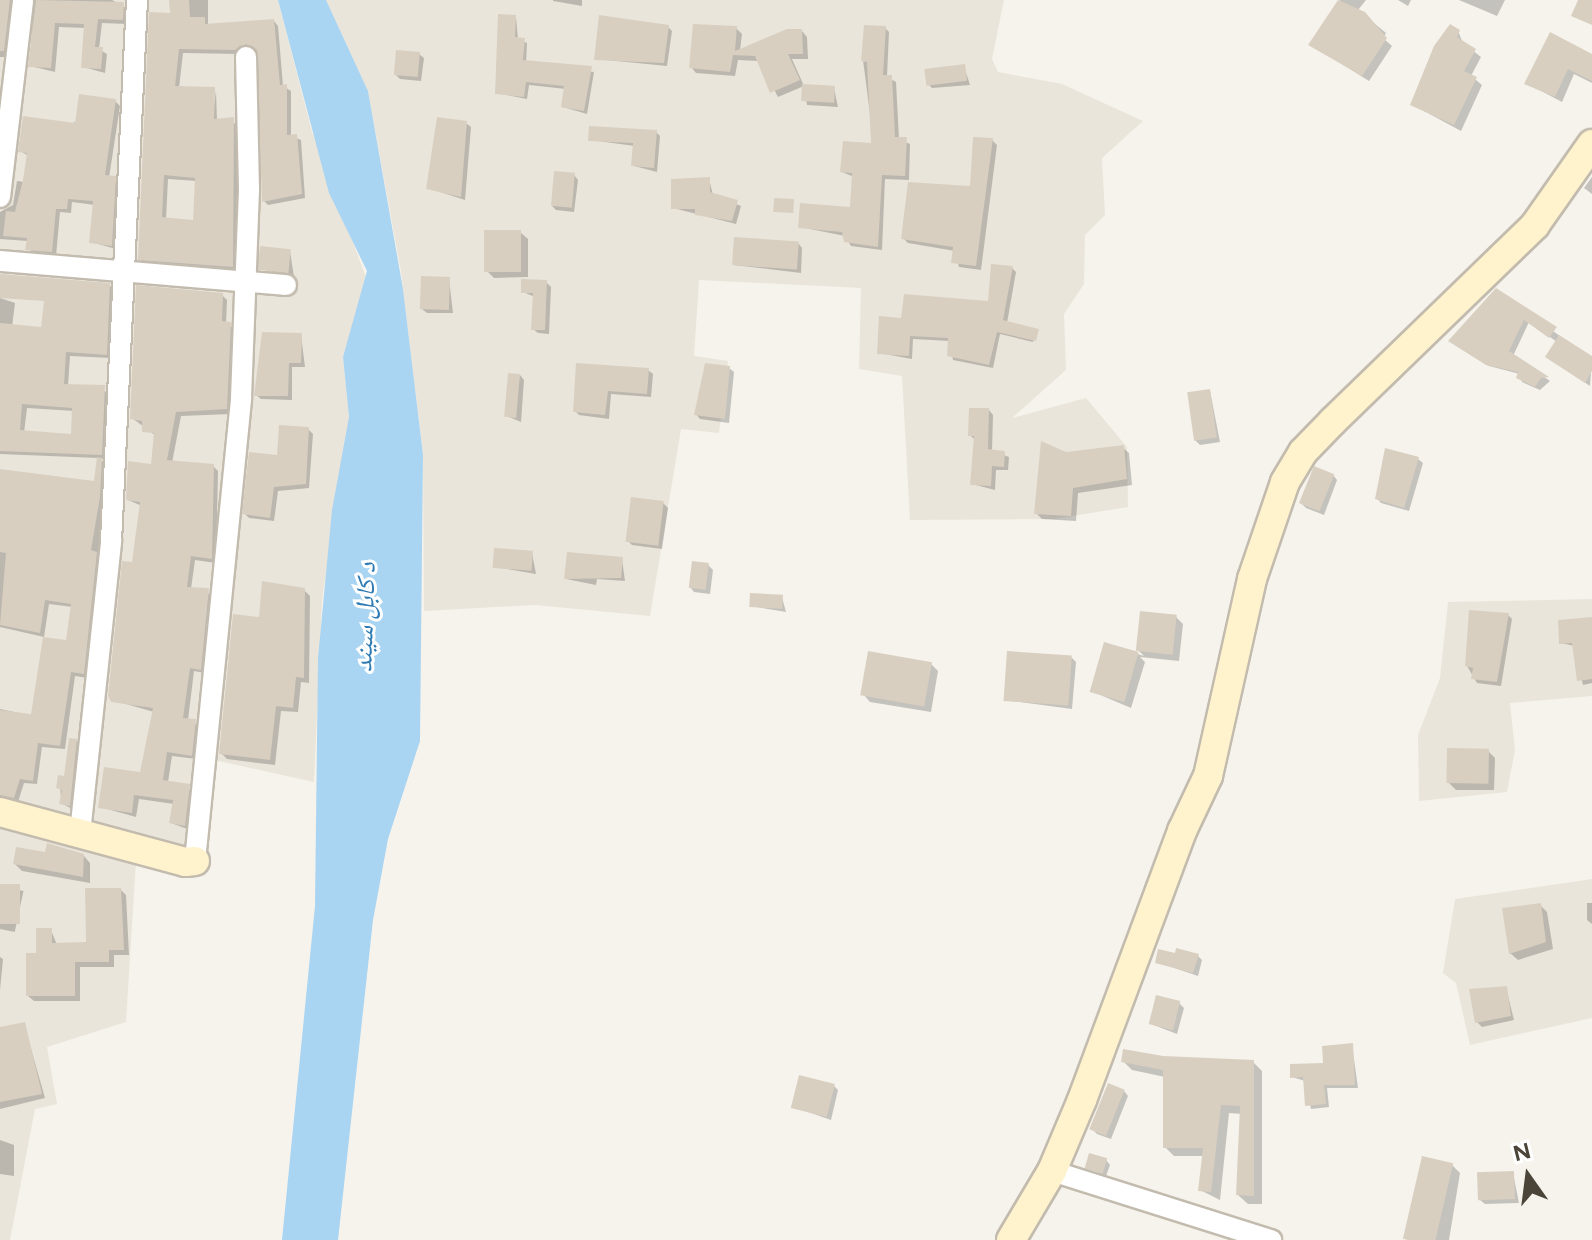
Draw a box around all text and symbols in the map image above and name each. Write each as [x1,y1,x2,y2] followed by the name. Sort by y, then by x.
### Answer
[347,562,383,672] water label: د کابل سيند
[1488,1136,1568,1216] north arrow
[1511,1137,1534,1167] text: N

